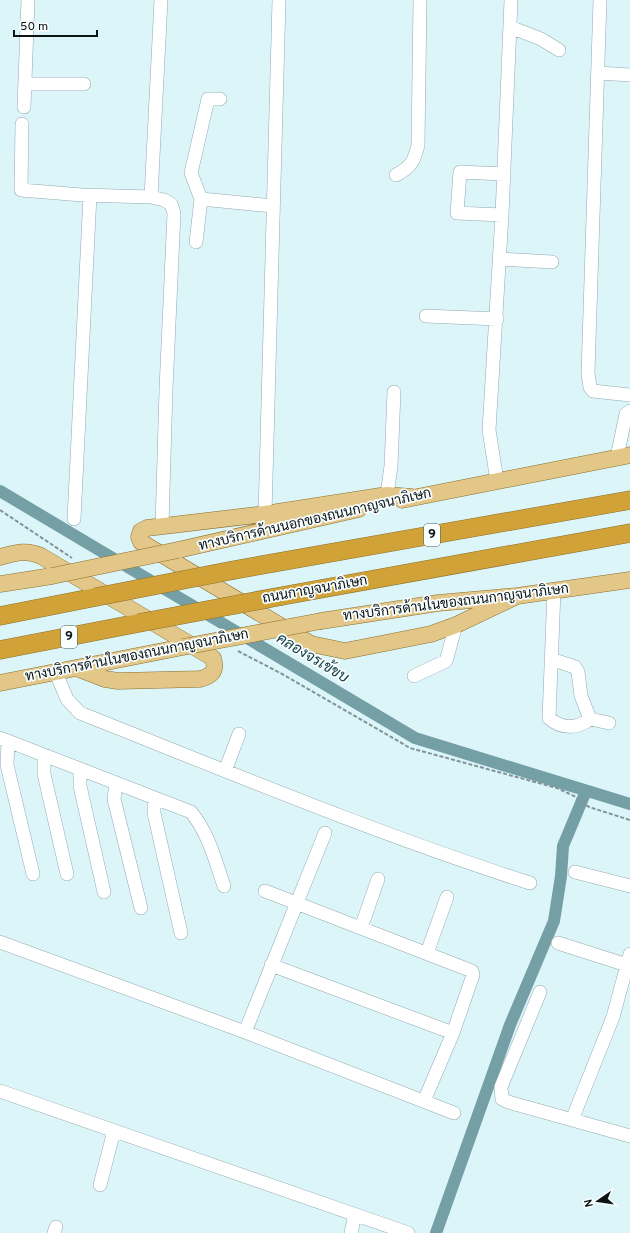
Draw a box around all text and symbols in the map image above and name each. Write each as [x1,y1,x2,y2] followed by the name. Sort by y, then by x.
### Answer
[14,12,97,38] scale bar
[20,19,48,35] text: 50 m
[197,483,433,555] street label: ทางบริการด้านนอกของถนนกาญจนาภิเษก
[424,524,440,546] road number: 9
[261,571,369,608] street label: ถนนกาญจนาภิเษก
[342,579,570,625] street label: ทางบริการด้านในของถนนกาญจนาภิเษก
[23,624,250,686] street label: ทางบริการด้านในของถนนกาญจนาภิเษก
[61,626,77,648] road number: 9
[272,628,353,688] water label: คลองจรเข้ขบ
[578,1181,618,1221] north arrow
[582,1198,597,1208] text: N

